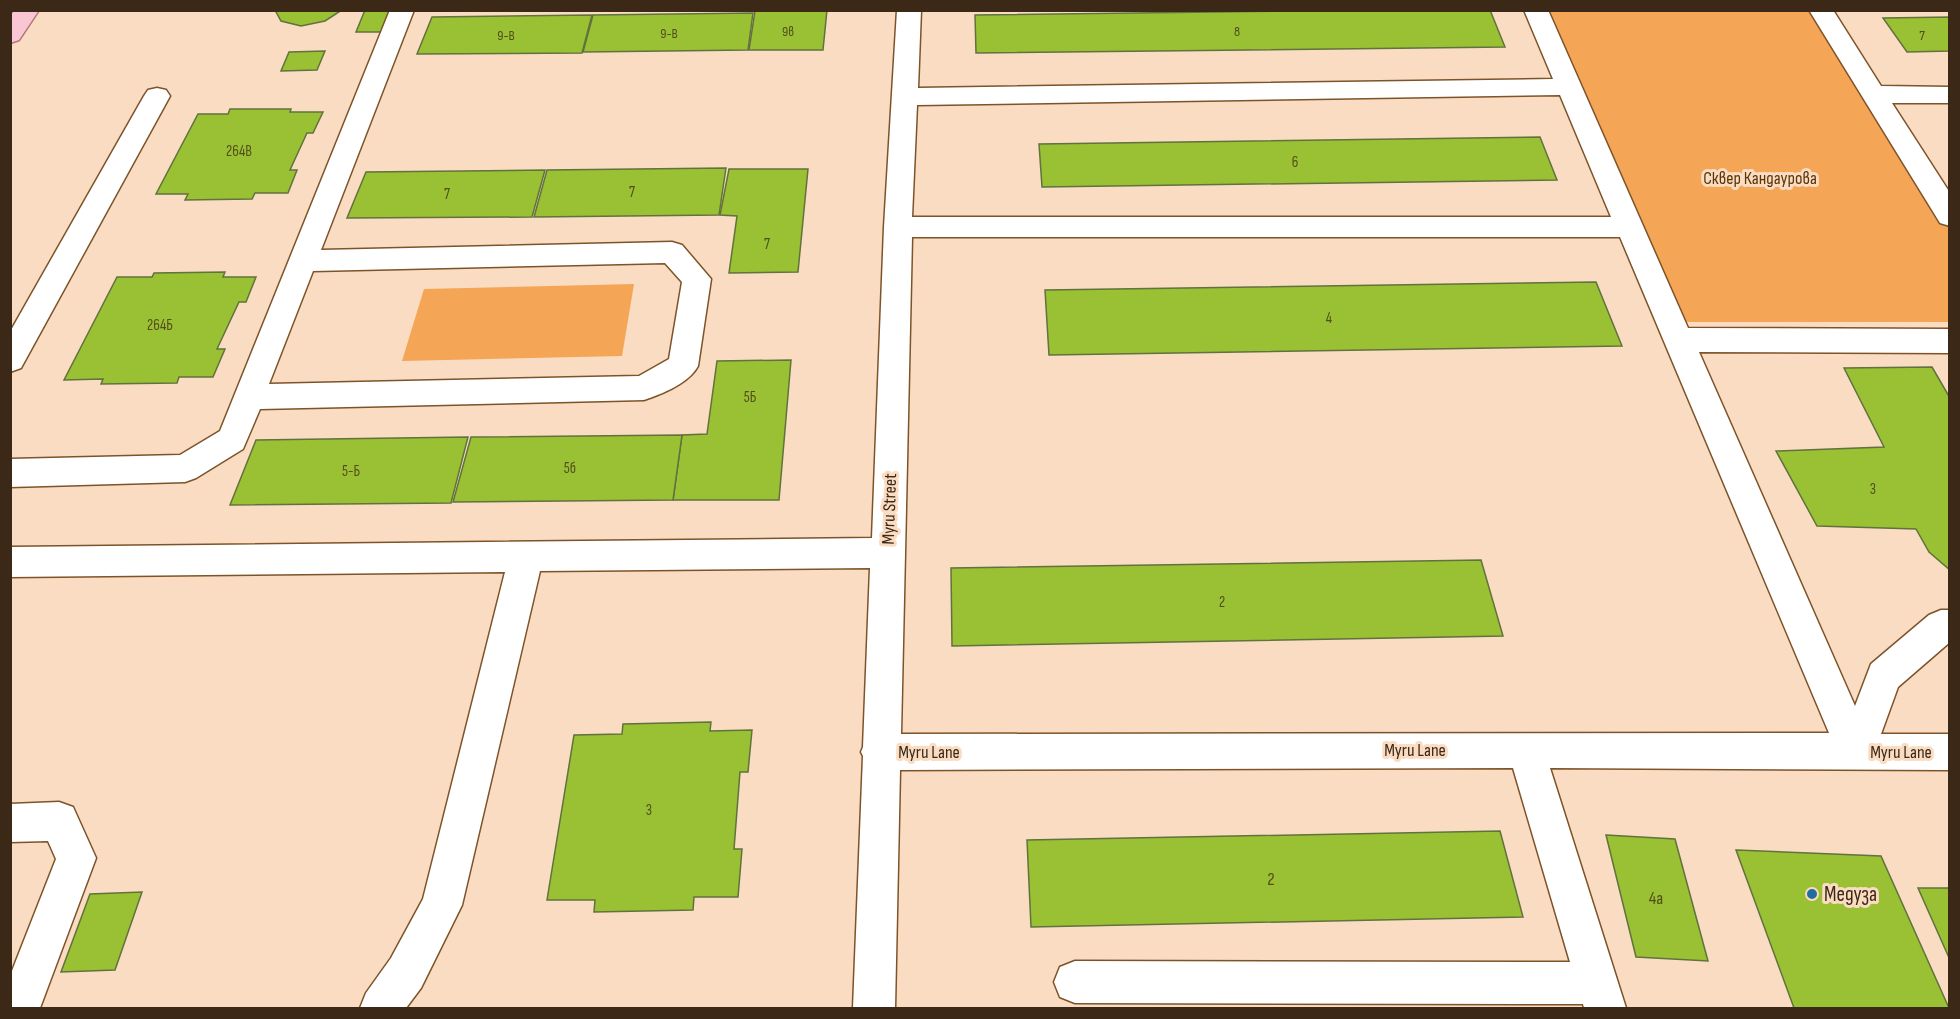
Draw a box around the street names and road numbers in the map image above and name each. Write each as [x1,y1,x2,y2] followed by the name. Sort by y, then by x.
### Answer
[878,473,901,545] street label: Myru Street
[1384,740,1446,761] street label: Myru Lane
[898,742,960,763] street label: Myru Lane
[1870,742,1932,763] street label: Myru Lane

